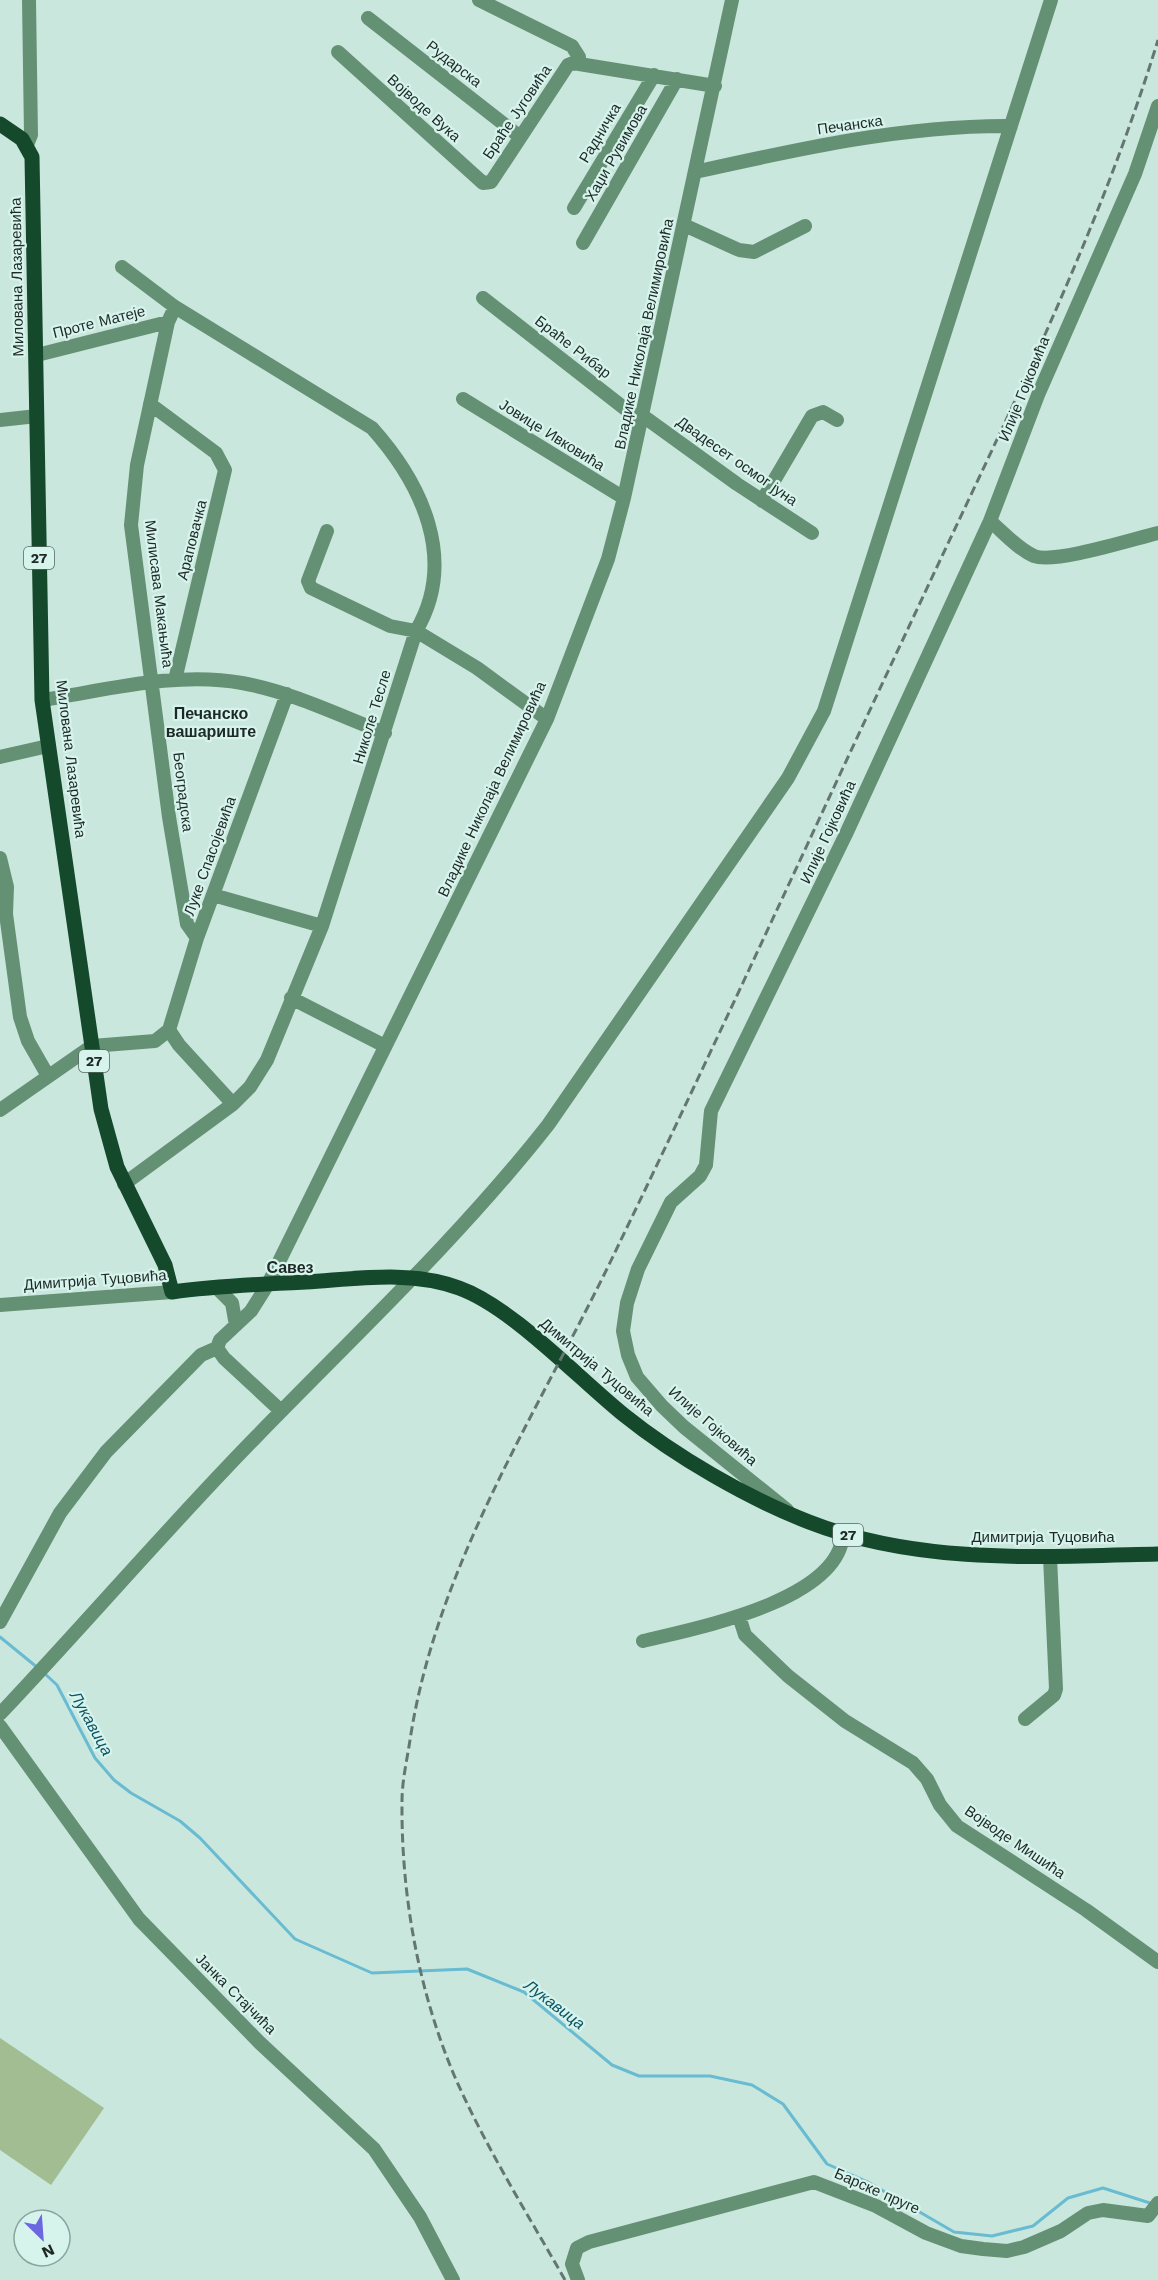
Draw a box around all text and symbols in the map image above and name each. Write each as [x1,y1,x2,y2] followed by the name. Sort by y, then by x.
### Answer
[423,37,486,92] street label: Рударска
[479,61,556,163] street label: Браће Југовића
[384,70,465,146] street label: Војводе Вука
[575,99,625,166] street label: Радничка
[581,101,651,205] street label: Хаџи Рувимова
[816,111,884,138] street label: Печанска
[7,197,27,357] street label: Милована Лазаревића
[611,216,677,451] street label: Владике Николаја Велимировића
[51,302,147,342] street label: Проте Матеје
[531,312,615,382] street label: Браће Рибар
[995,333,1053,444] street label: Илије Гојковића
[496,395,609,475] street label: Јовице Ивковића
[673,413,801,510] street label: Двадесет осмог јуна
[173,497,211,582] street label: Араповачка
[141,519,177,669] street label: Милисава Макањића
[24,547,54,569] road number: 27
[349,668,395,766] street label: Николе Тесле
[434,678,550,900] street label: Владике Николаја Велимировића
[52,679,90,840] street label: Милована Лазаревића
[166,704,256,741] district label: Печанско вашариште
[169,751,197,834] street label: Београдска
[796,777,860,886] street label: Илије Гојковића
[180,793,240,918] street label: Луке Спасојевића
[79,1050,109,1072] road number: 27
[266,1258,314,1277] district label: Савез
[23,1266,168,1294] street label: Димитрија Туцовића
[536,1314,658,1420] street label: Димитрија Туцовића
[665,1383,762,1470] street label: Илије Гојковића
[833,1524,863,1546] road number: 27
[971,1528,1115,1546] street label: Димитрија Туцовића
[66,1687,117,1759] water label: Лукавица
[961,1802,1069,1883] street label: Војводе Мишића
[192,1950,280,2038] street label: Јанка Стајчића
[520,1975,589,2033] water label: Лукавица
[832,2164,922,2218] street label: Барске пруге
[12,2208,72,2268] north arrow
[39,2240,58,2262] text: N

